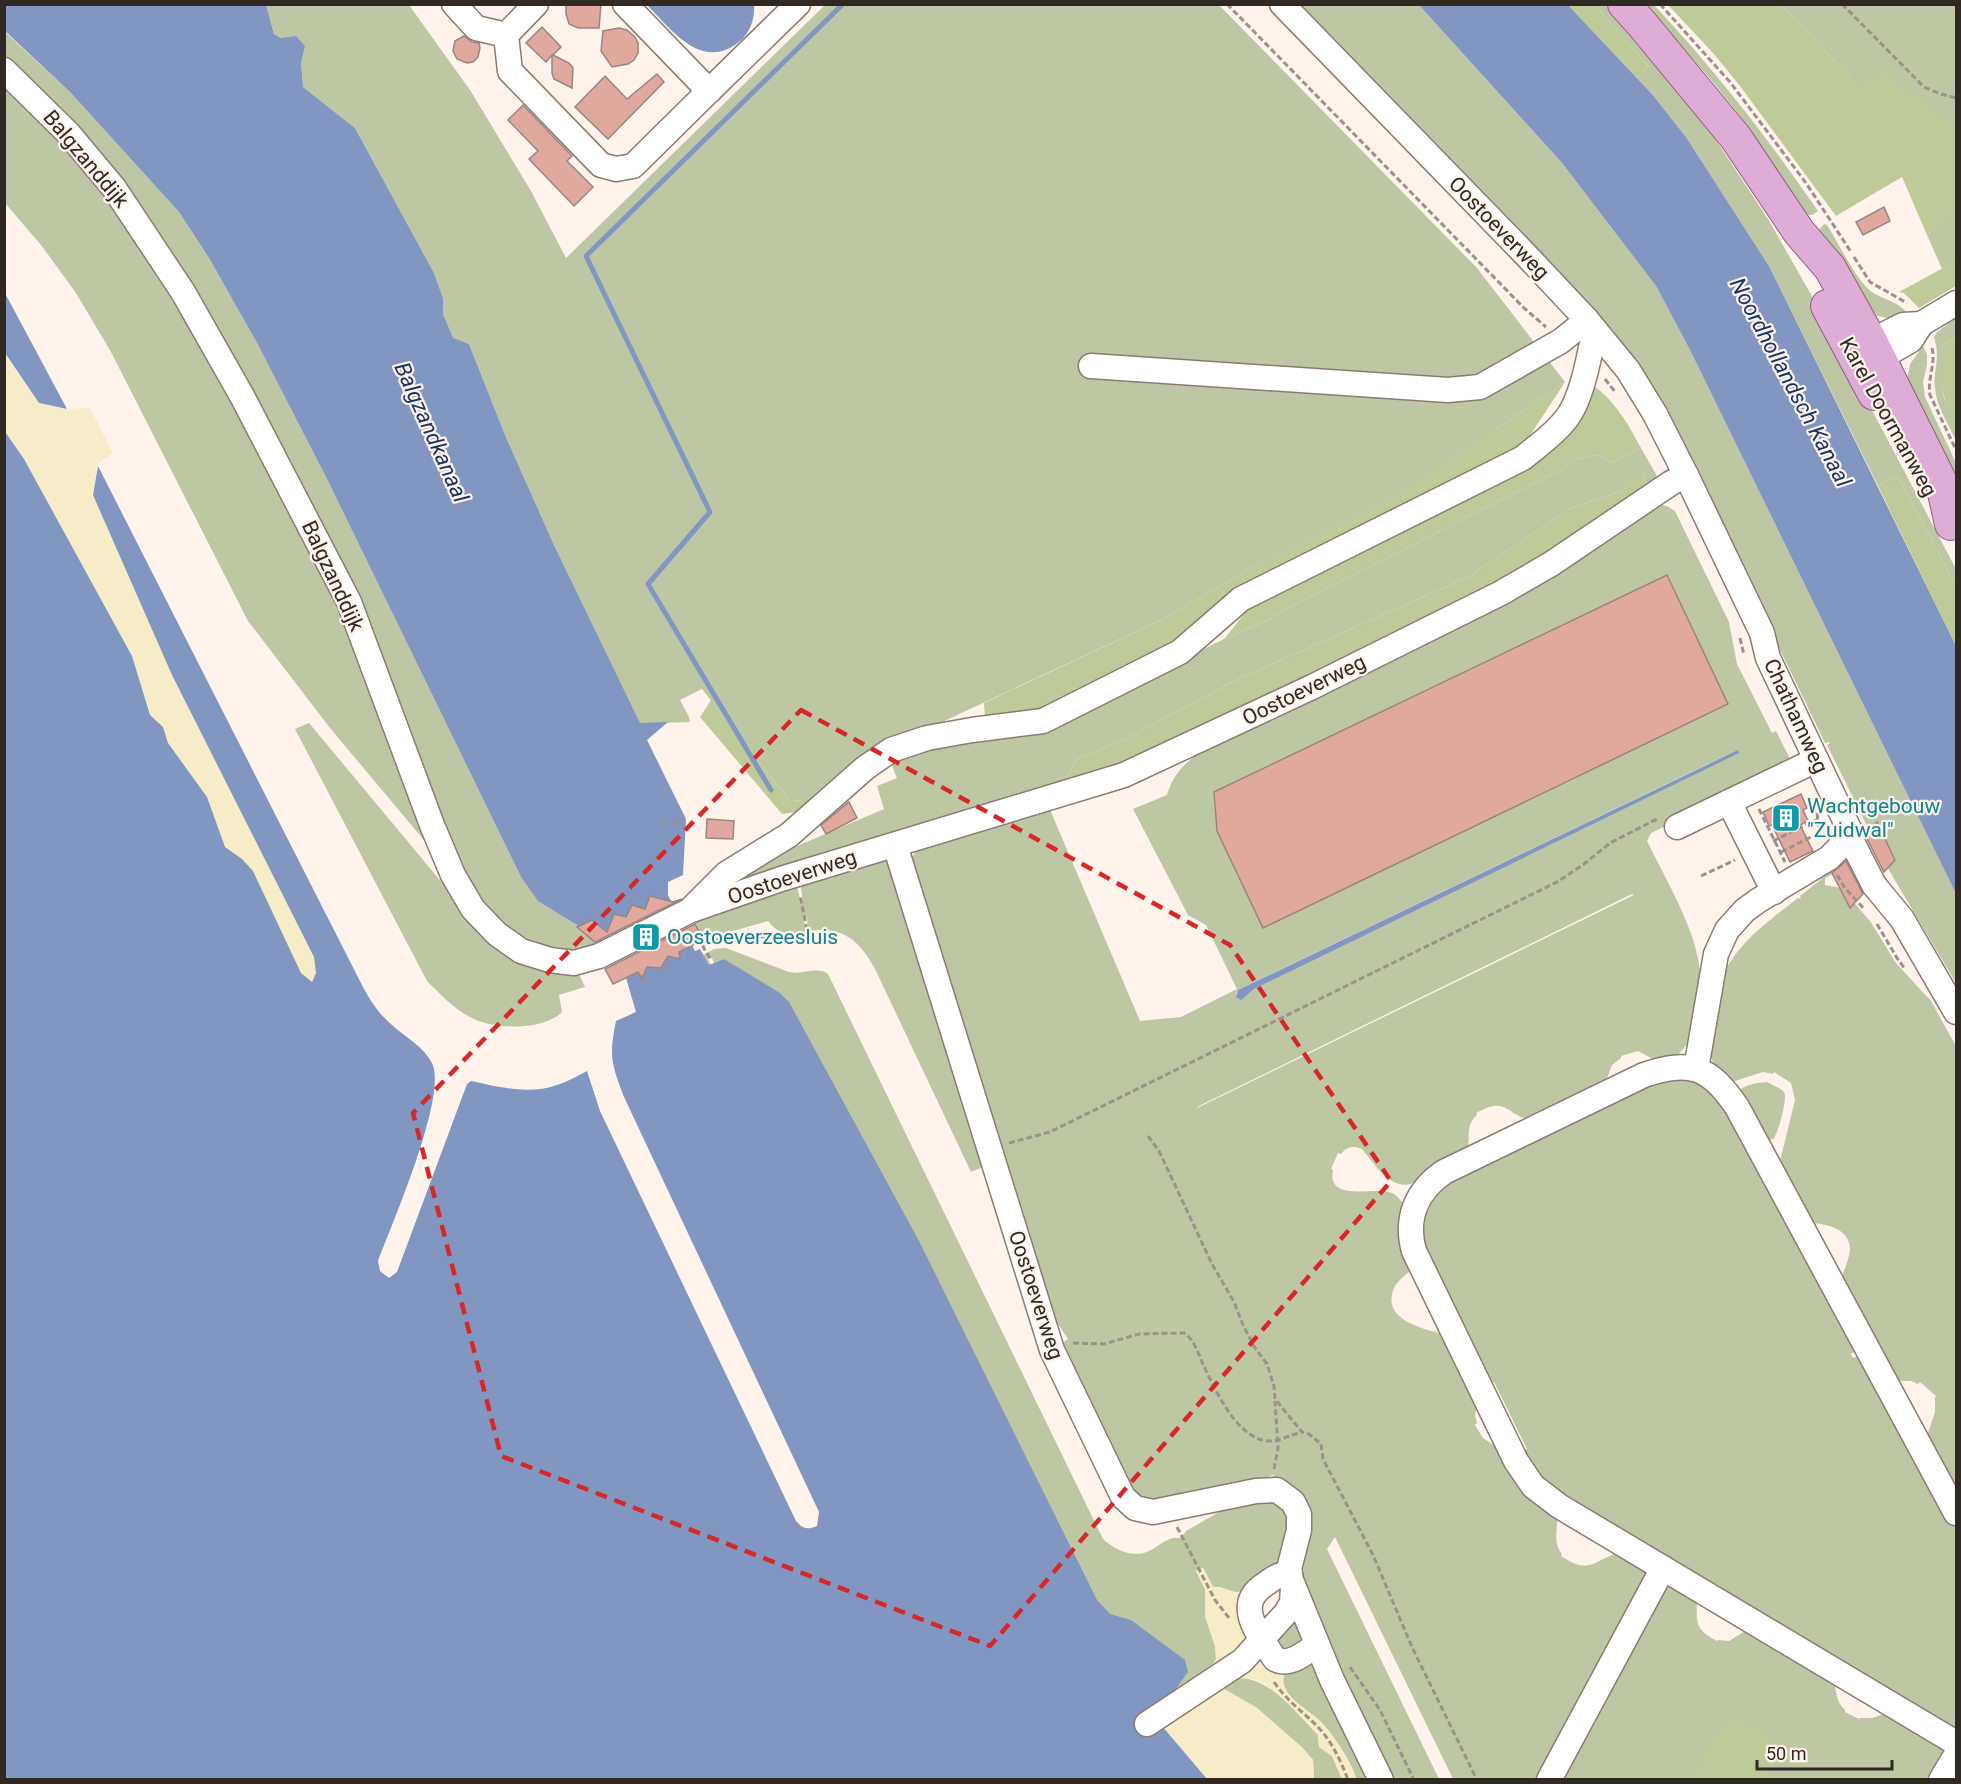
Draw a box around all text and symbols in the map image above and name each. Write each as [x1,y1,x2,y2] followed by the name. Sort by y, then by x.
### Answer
[38,106,134,213] street label: Balgzanddijk
[1444,171,1554,285] street label: Oostoeverweg
[1725,274,1857,492] water label: Noordhollandsch Kanaal
[1834,333,1942,501] street label: Karel Doormanweg
[389,358,474,507] water label: Balgzandkanaal
[297,517,369,635] street label: Balgzanddijk
[1238,650,1370,730] street label: Oostoeverweg
[1759,655,1833,777] street label: Chathamweg
[1807,794,1940,842] place label: Wachtgebouw "Zuidwal"
[1770,802,1802,834] building icon: Wachtgebouw "Zuidwal"
[725,845,859,909] street label: Oostoeverweg
[630,921,662,953] building icon: Oostoeverzeesluis
[667,925,838,949] place label: Oostoeverzeesluis
[1004,1228,1068,1362] street label: Oostoeverweg
[1757,1733,1892,1771] scale bar
[1766,1743,1806,1764] text: 50 m

